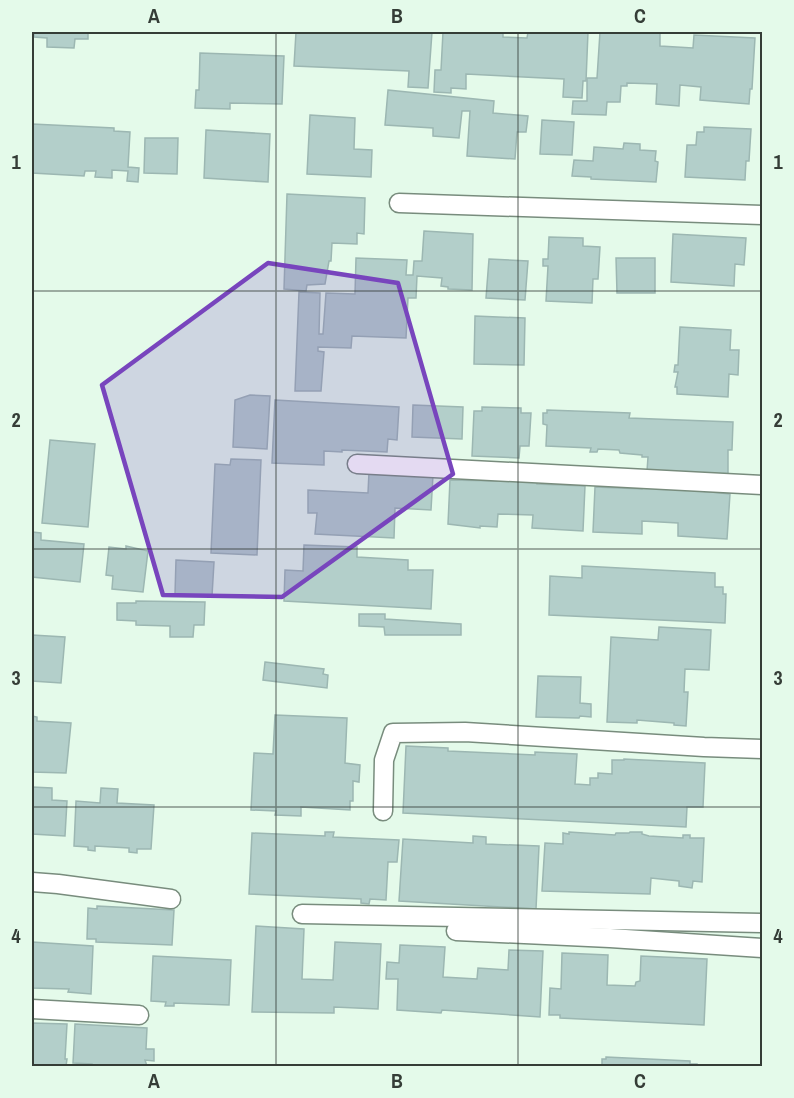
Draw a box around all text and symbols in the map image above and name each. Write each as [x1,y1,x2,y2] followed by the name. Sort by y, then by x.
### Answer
[148,2,160,29] text: A
[391,2,403,29] text: B
[634,2,646,29] text: C
[11,148,21,175] text: 1
[773,148,783,175] text: 1
[11,406,21,433] text: 2
[773,406,783,433] text: 2
[11,664,21,691] text: 3
[773,664,783,691] text: 3
[11,922,21,949] text: 4
[773,922,783,949] text: 4
[148,1067,160,1094] text: A
[391,1067,403,1094] text: B
[634,1067,646,1094] text: C

